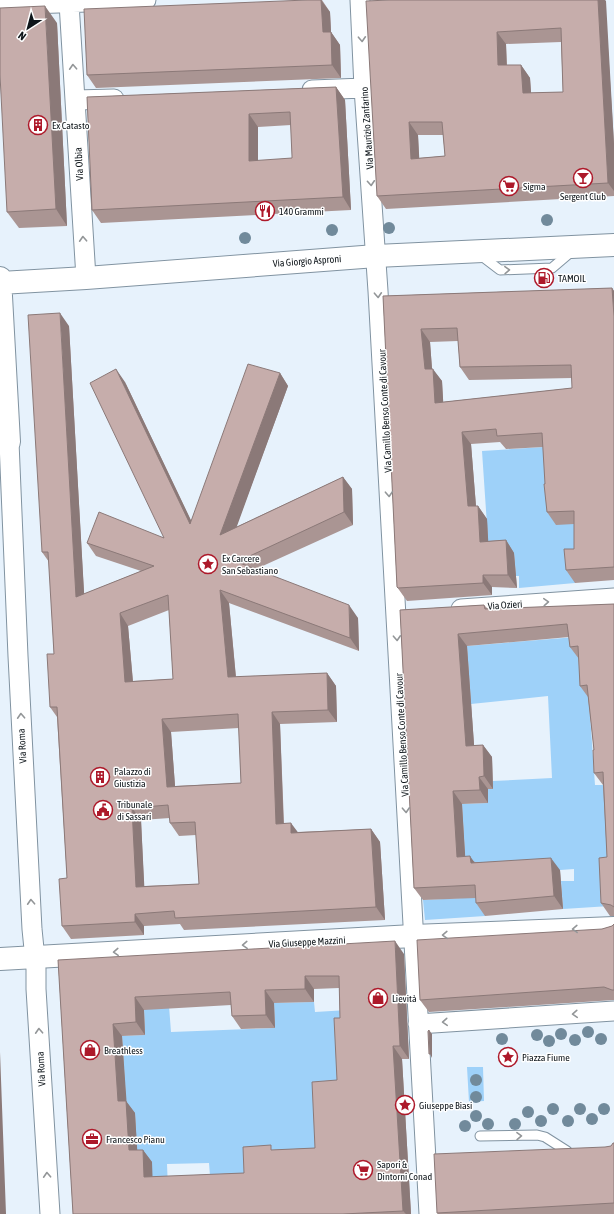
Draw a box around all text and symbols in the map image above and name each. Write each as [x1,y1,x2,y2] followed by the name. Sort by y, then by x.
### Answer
[8,8,48,48] north arrow
[16,29,28,43] text: N
[357,36,366,42] one-way arrow
[69,64,78,70] one-way arrow
[359,86,375,170] street label: Via Maurizio Zanfarino
[27,114,49,136] building icon: Ex Catasto
[52,120,90,131] place label: Ex Catasto
[73,147,85,181] street label: Via Olbia
[572,167,594,189] bar icon: Sergent Club
[498,175,520,197] supermarket icon: Sigma
[366,180,375,186] one-way arrow
[523,181,546,192] place label: Sigma
[560,191,606,202] place label: Sergent Club
[254,200,276,222] restaurant icon: 140 Grammi
[279,206,324,217] place label: 140 Grammi
[79,236,88,242] one-way arrow
[272,253,342,269] street label: Via Giorgio Asproni
[504,266,510,274] one-way arrow
[533,267,555,289] fuel station icon: TAMOIL
[558,273,586,284] place label: TAMOIL
[374,292,383,298] one-way arrow
[376,348,394,473] street label: Via Camillo Benso Conte di Cavour
[385,491,393,497] one-way arrow
[197,553,219,575] place icon: Ex Carcere San Sebastiano
[222,553,278,576] place label: Ex Carcere San Sebastiano
[487,598,523,612] street label: Via Ozieri
[543,598,549,607] one-way arrow
[392,635,401,641] one-way arrow
[393,672,411,797] street label: Via Camillo Benso Conte di Cavour
[16,713,25,719] one-way arrow
[16,728,28,764] street label: Via Roma
[89,766,111,788] building icon: Palazzo di Giustizia
[114,766,151,789] place label: Palazzo di Giustizia
[92,799,114,821] public building icon: Tribunale di Sassari
[117,799,153,822] place label: Tribunale di Sassari
[401,807,410,813] one-way arrow
[26,899,35,905] one-way arrow
[572,925,578,933] one-way arrow
[442,930,448,939] one-way arrow
[268,934,346,950] street label: Via Giuseppe Mazzini
[242,941,248,950] one-way arrow
[113,948,119,957] one-way arrow
[367,987,389,1009] shop icon: Lievità
[392,993,417,1004] place label: Lievità
[572,1009,578,1018] one-way arrow
[442,1018,448,1027] one-way arrow
[34,1028,43,1034] one-way arrow
[79,1039,101,1061] shop icon: Breathless
[104,1045,143,1056] place label: Breathless
[497,1046,519,1068] place icon: Piazza Fiume
[35,1051,47,1087] street label: Via Roma
[522,1052,570,1063] place label: Piazza Fiume
[394,1094,416,1116] place icon: Giuseppe Biasi
[419,1100,472,1111] place label: Giuseppe Biasi
[81,1128,103,1150] office icon: Francesco Pianu
[516,1132,522,1140] one-way arrow
[106,1134,165,1145] place label: Francesco Pianu
[352,1159,374,1181] supermarket icon: Sapori & Dintorni Conad
[377,1159,432,1182] place label: Sapori & Dintorni Conad
[43,1172,52,1178] one-way arrow

